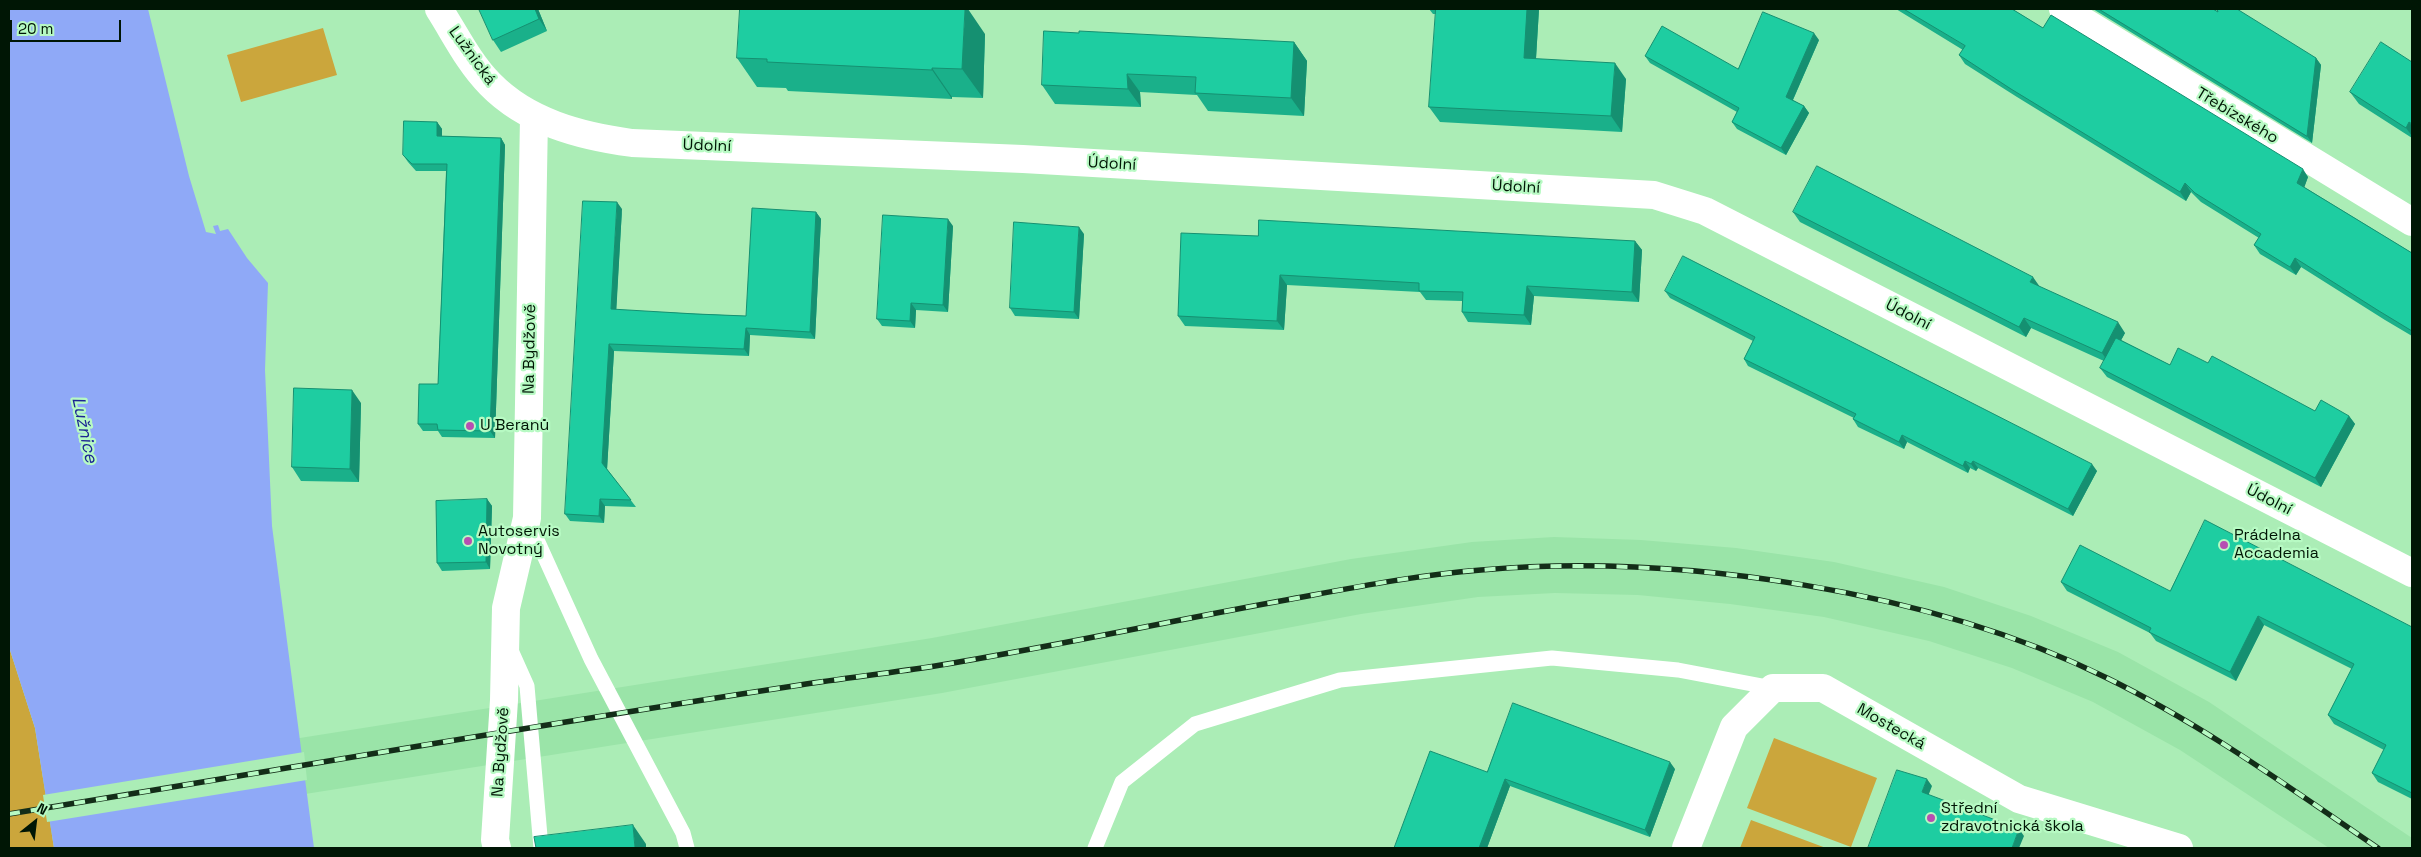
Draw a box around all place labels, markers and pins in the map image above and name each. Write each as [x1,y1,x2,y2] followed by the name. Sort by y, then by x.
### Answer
[480,416,549,436] place label: U Beranů
[464,420,476,432] marker: U Beranů
[478,522,560,560] place label: Autoservis Novotný
[2234,526,2319,564] place label: Prádelna Accademia
[462,535,474,547] marker: Autoservis Novotný
[2218,539,2230,551] marker: Prádelna Accademia
[1941,799,2084,837] place label: Střední zdravotnická škola
[1925,812,1937,824] marker: Střední zdravotnická škola

